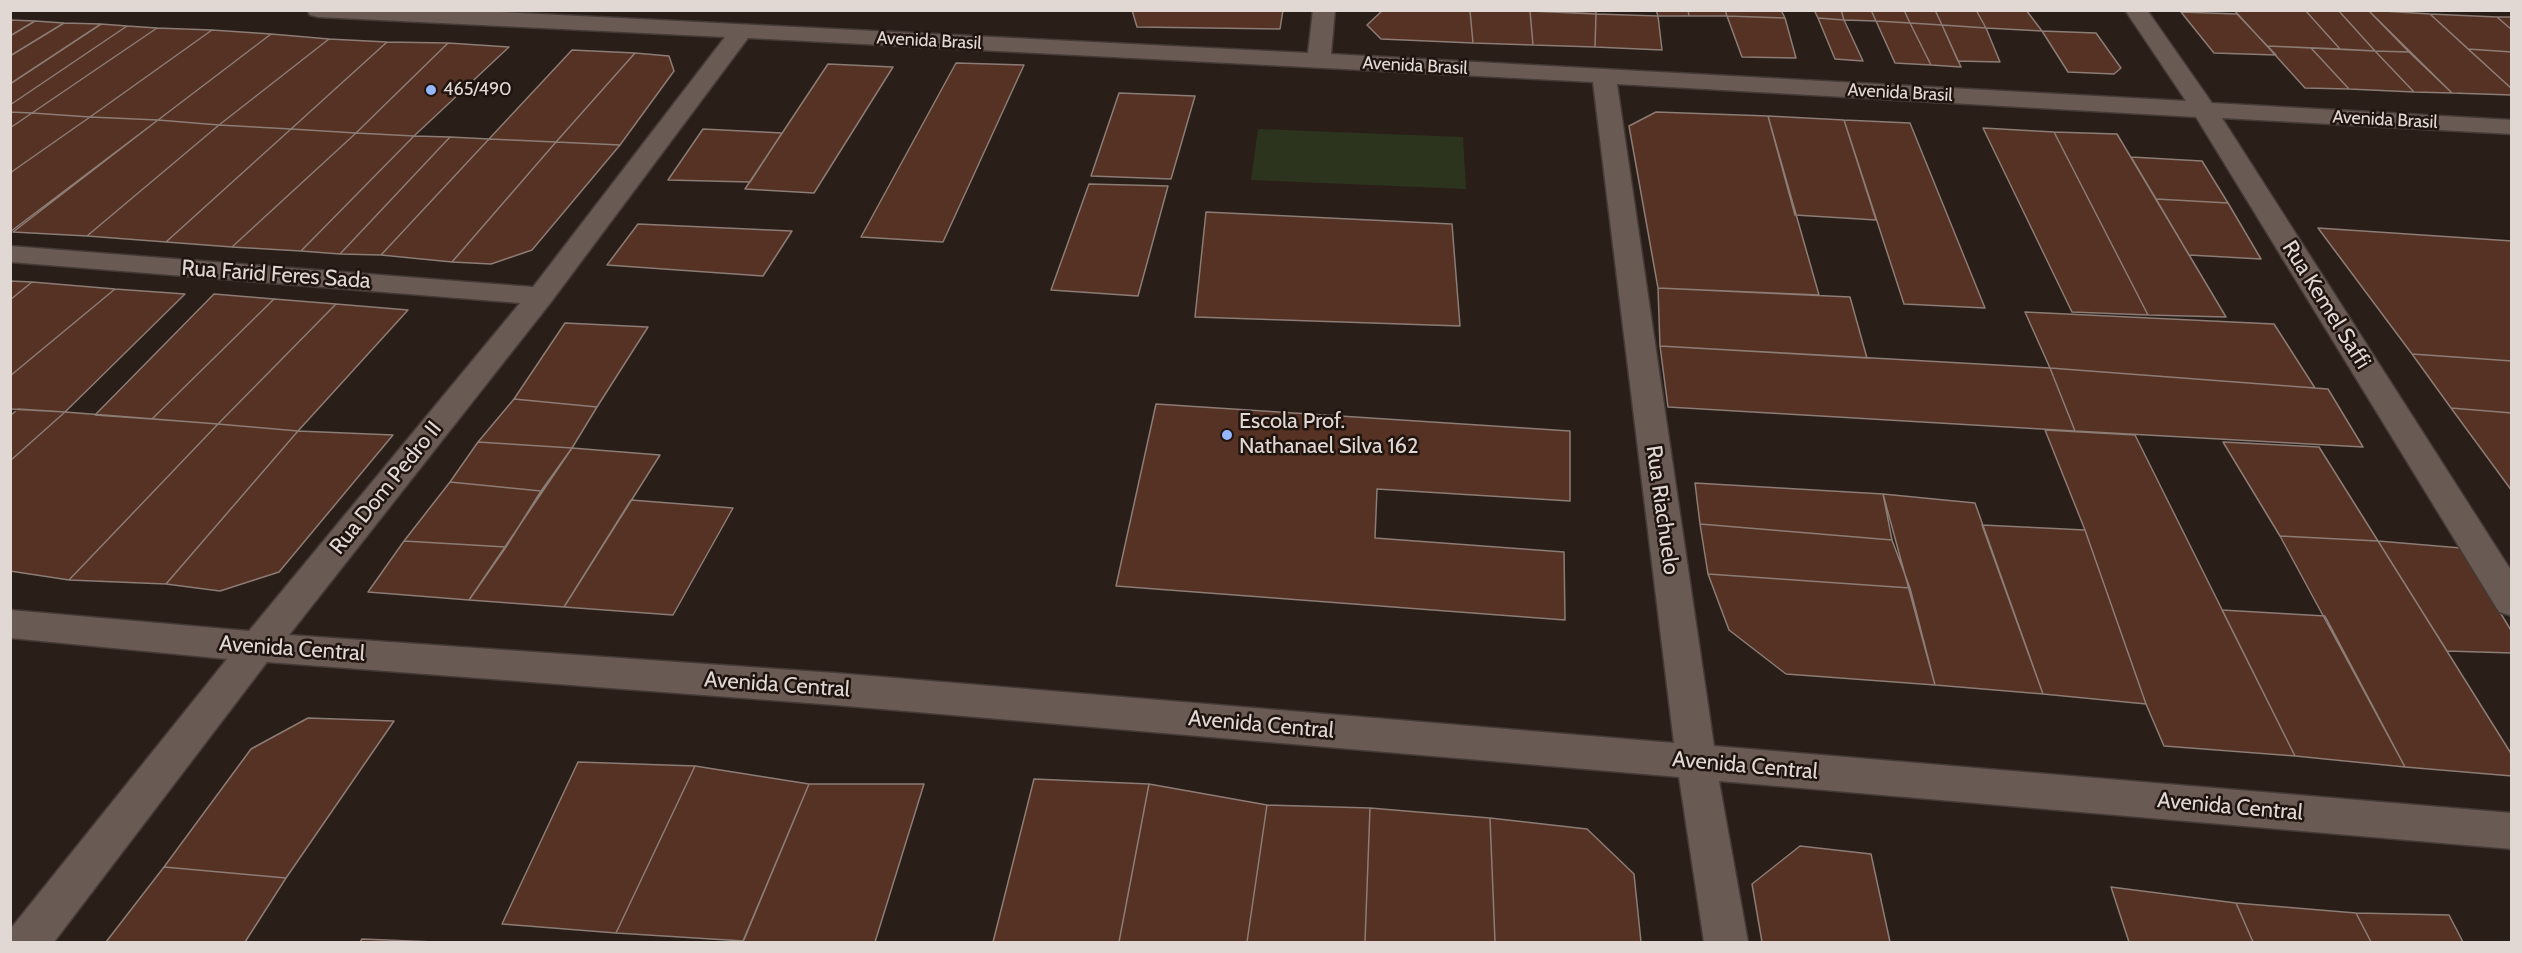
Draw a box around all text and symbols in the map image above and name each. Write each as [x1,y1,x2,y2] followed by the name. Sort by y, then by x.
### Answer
[876,27,982,55] street label: Avenida Brasil
[1362,52,1468,80] street label: Avenida Brasil
[443,79,512,101] place label: 465/490
[1847,79,1953,107] street label: Avenida Brasil
[424,83,438,97] marker: 465/490
[2332,106,2438,134] street label: Avenida Brasil
[2276,236,2376,374] street label: Rua Kemel Saffi
[181,255,371,295] street label: Rua Farid Feres Sada
[1239,409,1419,460] place label: Escola Prof. Nathanael Silva 162
[324,416,448,560] street label: Rua Dom Pedro II
[1220,428,1234,442] marker: Escola Prof. Nathanael Silva 162
[1640,444,1684,576] street label: Rua Riachuelo
[218,631,366,667] street label: Avenida Central
[703,667,851,703] street label: Avenida Central
[1187,705,1335,745] street label: Avenida Central
[1671,746,1819,786] street label: Avenida Central
[2156,787,2304,827] street label: Avenida Central

